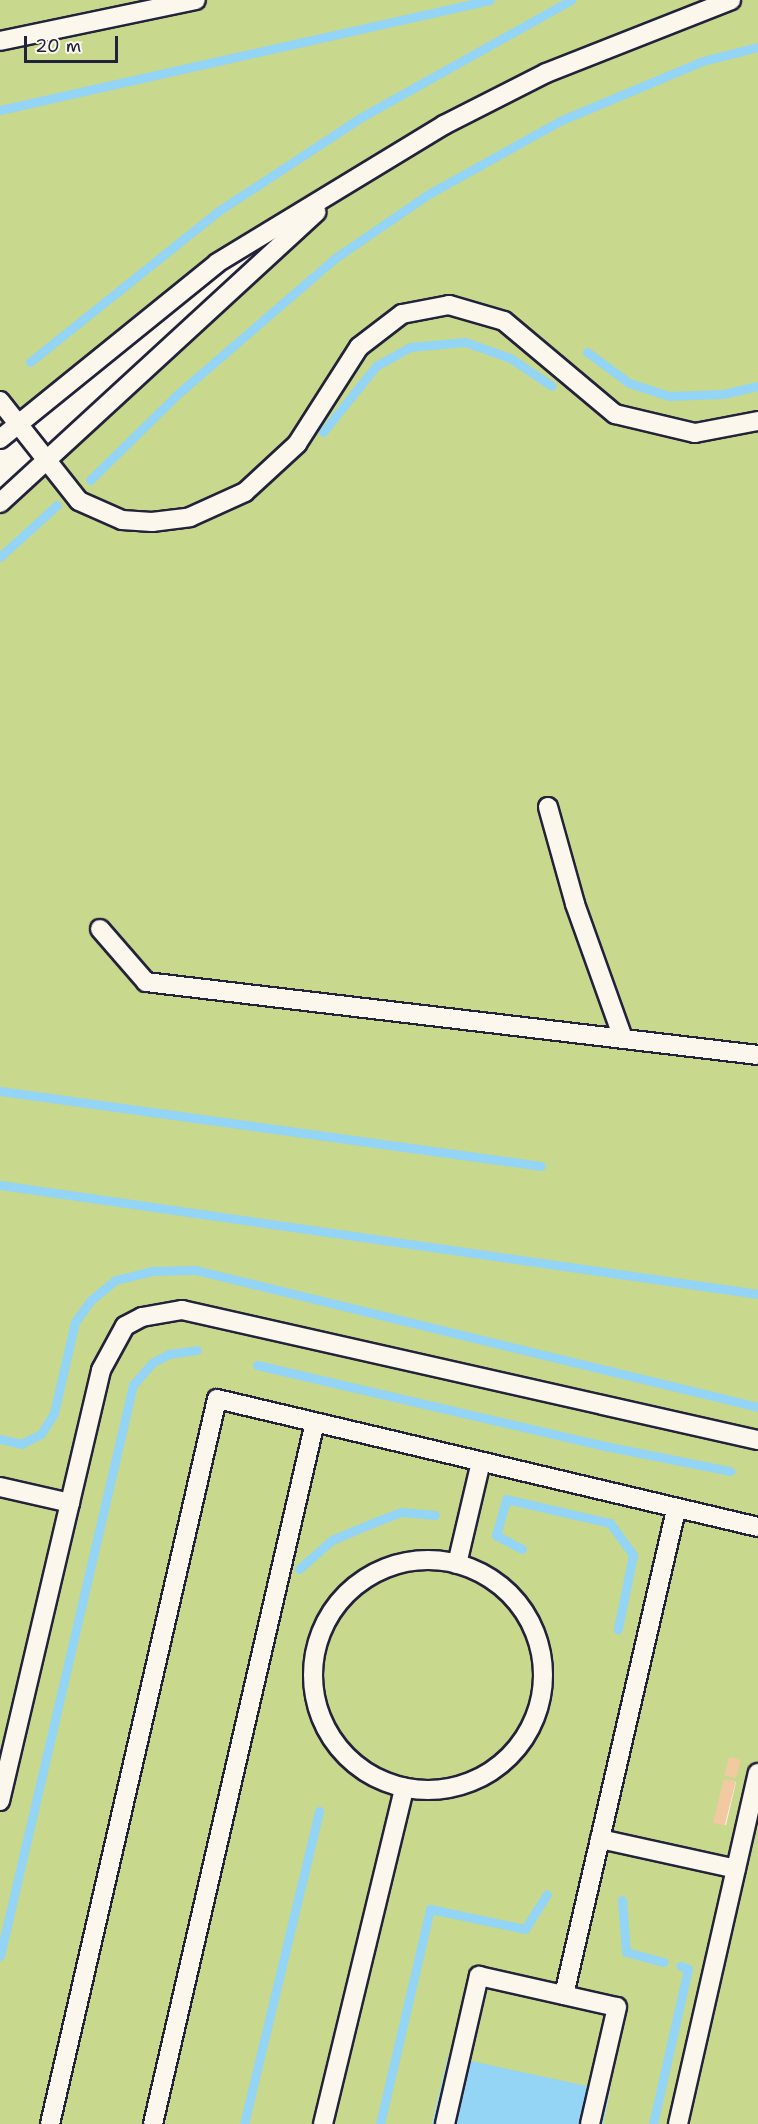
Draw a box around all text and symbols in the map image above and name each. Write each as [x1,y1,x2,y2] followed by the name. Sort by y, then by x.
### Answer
[27,24,122,62] scale bar
[35,34,81,58] text: 20 m

